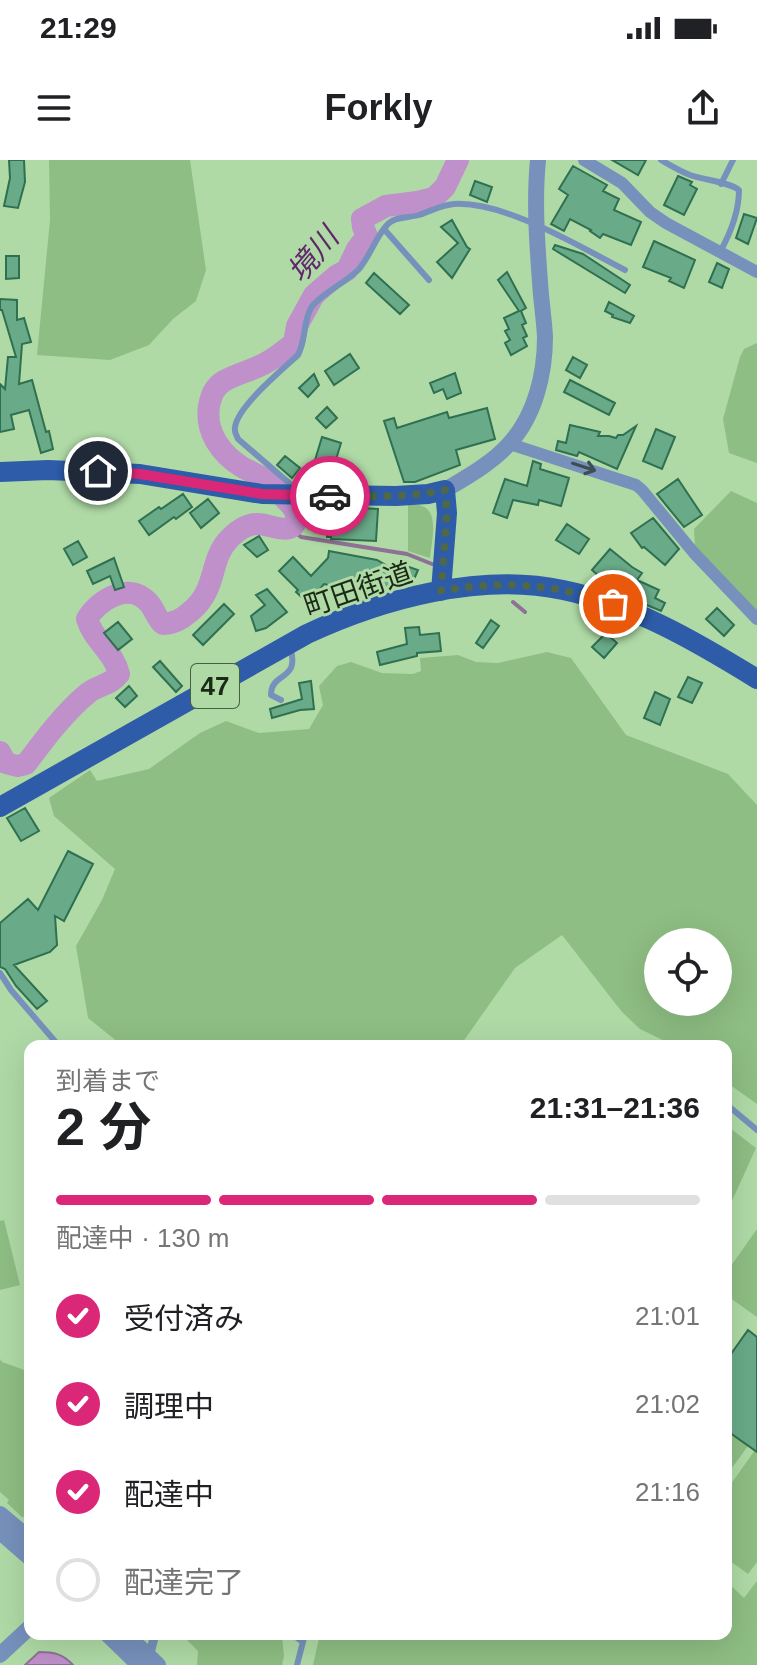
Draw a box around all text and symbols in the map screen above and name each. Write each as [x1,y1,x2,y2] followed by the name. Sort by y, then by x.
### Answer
[40,11,117,44] text: 21:29
[32,86,76,130] icon: menu
[681,86,725,130] icon: share
[324,87,433,128] text: Forkly
[281,219,346,288] water label: 境川
[64,437,132,505] pin
[76,449,120,493] icon: home
[290,456,370,536] courier
[571,461,596,476] one-way arrow
[308,474,352,518] icon: car
[300,557,416,622] street label: 町田街道
[579,570,647,638] pin
[591,582,635,626] icon: bag
[191,664,239,708] road number: 47
[644,928,732,1016] map controls
[644,928,732,1016] button: locate
[56,1066,160,1096] text: 到着まで
[530,1091,700,1124] text: 21:31–21:36
[56,1098,151,1156] text: 2 分
[56,1223,229,1253] text: 配達中 · 130 m
[56,1294,100,1338] icon: check
[635,1301,700,1331] text: 21:01
[124,1302,244,1335] text: 受付済み
[56,1382,100,1426] icon: check
[635,1389,700,1419] text: 21:02
[124,1390,214,1423] text: 調理中
[56,1470,100,1514] icon: check
[635,1477,700,1507] text: 21:16
[124,1478,214,1511] text: 配達中
[124,1566,244,1599] text: 配達完了

